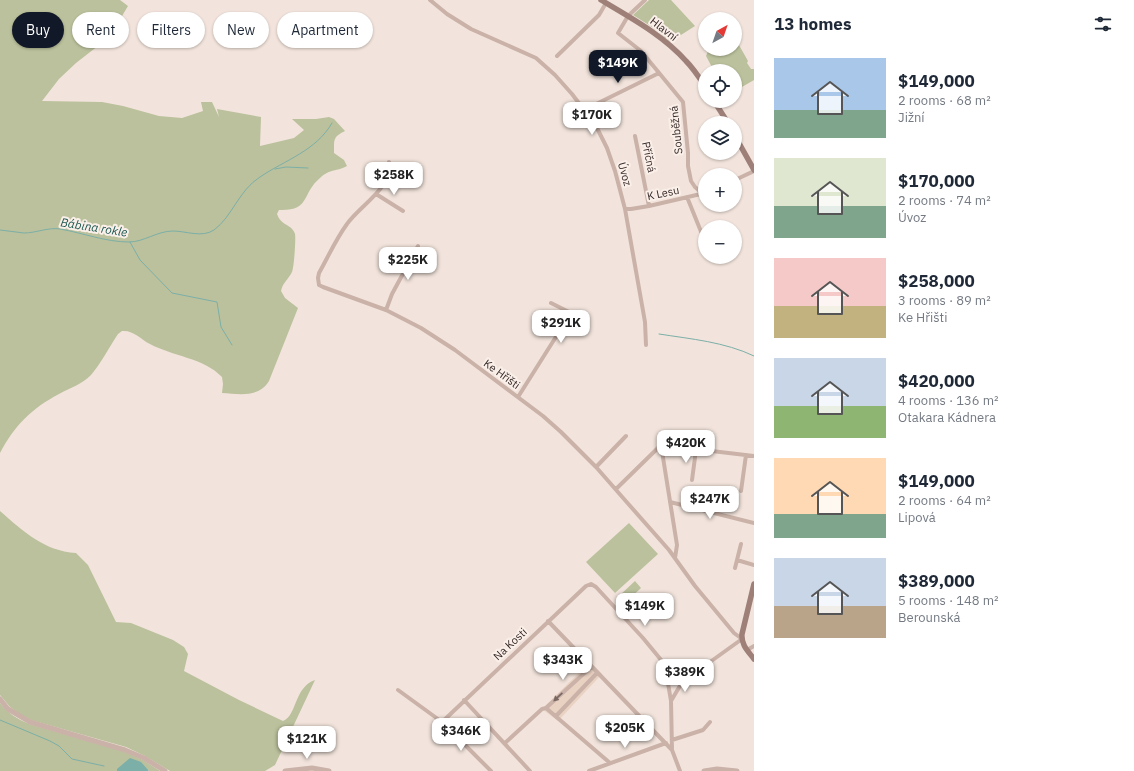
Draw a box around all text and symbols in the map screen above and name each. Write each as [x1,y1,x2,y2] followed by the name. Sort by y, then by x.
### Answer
[12,12,64,48] chip: Buy
[72,12,129,48] chip: Rent
[137,12,205,48] chip: Filters
[213,12,269,48] chip: New
[277,12,373,48] chip: Apartment
[698,12,742,56] north arrow
[698,12,742,264] map controls
[774,13,851,35] text: 13 homes
[1092,13,1114,35] icon: filters
[647,14,681,44] street label: Hlavní
[590,50,646,84] pin: $149K
[598,54,638,71] text: $149K
[698,64,742,108] button: locate
[898,70,975,92] text: $149,000
[806,74,854,122] icon: home
[898,92,991,109] text: 2 rooms · 68 m²
[564,102,620,136] pin: $170K
[666,105,685,155] street label: Souběžná
[572,106,612,123] text: $170K
[898,109,925,126] text: Jižní
[698,116,742,160] button: layers
[639,140,659,174] street label: Příčná
[615,161,635,187] street label: Úvoz
[366,162,422,196] pin: $258K
[374,166,414,183] text: $258K
[698,168,742,212] button: +
[898,170,975,192] text: $170,000
[806,174,854,222] icon: home
[646,183,680,203] street label: K Lesu
[898,192,991,209] text: 2 rooms · 74 m²
[898,209,926,226] text: Úvoz
[59,214,129,240] water label: Bábina rokle
[698,220,742,264] button: −
[380,247,436,281] pin: $225K
[388,251,428,268] text: $225K
[898,270,975,292] text: $258,000
[806,274,854,322] icon: home
[898,292,991,309] text: 3 rooms · 89 m²
[898,309,947,326] text: Ke Hřišti
[533,310,589,344] pin: $291K
[541,314,581,331] text: $291K
[481,356,523,392] street label: Ke Hřišti
[898,370,975,392] text: $420,000
[806,374,854,422] icon: home
[898,392,999,409] text: 4 rooms · 136 m²
[898,409,996,426] text: Otakara Kádnera
[658,430,714,464] pin: $420K
[666,434,706,451] text: $420K
[898,470,975,492] text: $149,000
[806,474,854,522] icon: home
[682,486,738,520] pin: $247K
[690,490,730,507] text: $247K
[898,492,991,509] text: 2 rooms · 64 m²
[898,509,936,526] text: Lipová
[898,570,975,592] text: $389,000
[806,574,854,622] icon: home
[898,592,999,609] text: 5 rooms · 148 m²
[617,593,673,627] pin: $149K
[625,597,665,614] text: $149K
[898,609,960,626] text: Berounská
[490,625,530,663] street label: Na Kosti
[535,647,591,681] pin: $343K
[543,651,583,668] text: $343K
[657,659,713,693] pin: $389K
[665,663,705,680] text: $389K
[553,692,563,702] one-way arrow
[597,715,653,749] pin: $205K
[433,718,489,752] pin: $346K
[605,719,645,736] text: $205K
[441,722,481,739] text: $346K
[279,726,335,760] pin: $121K
[287,730,327,747] text: $121K

